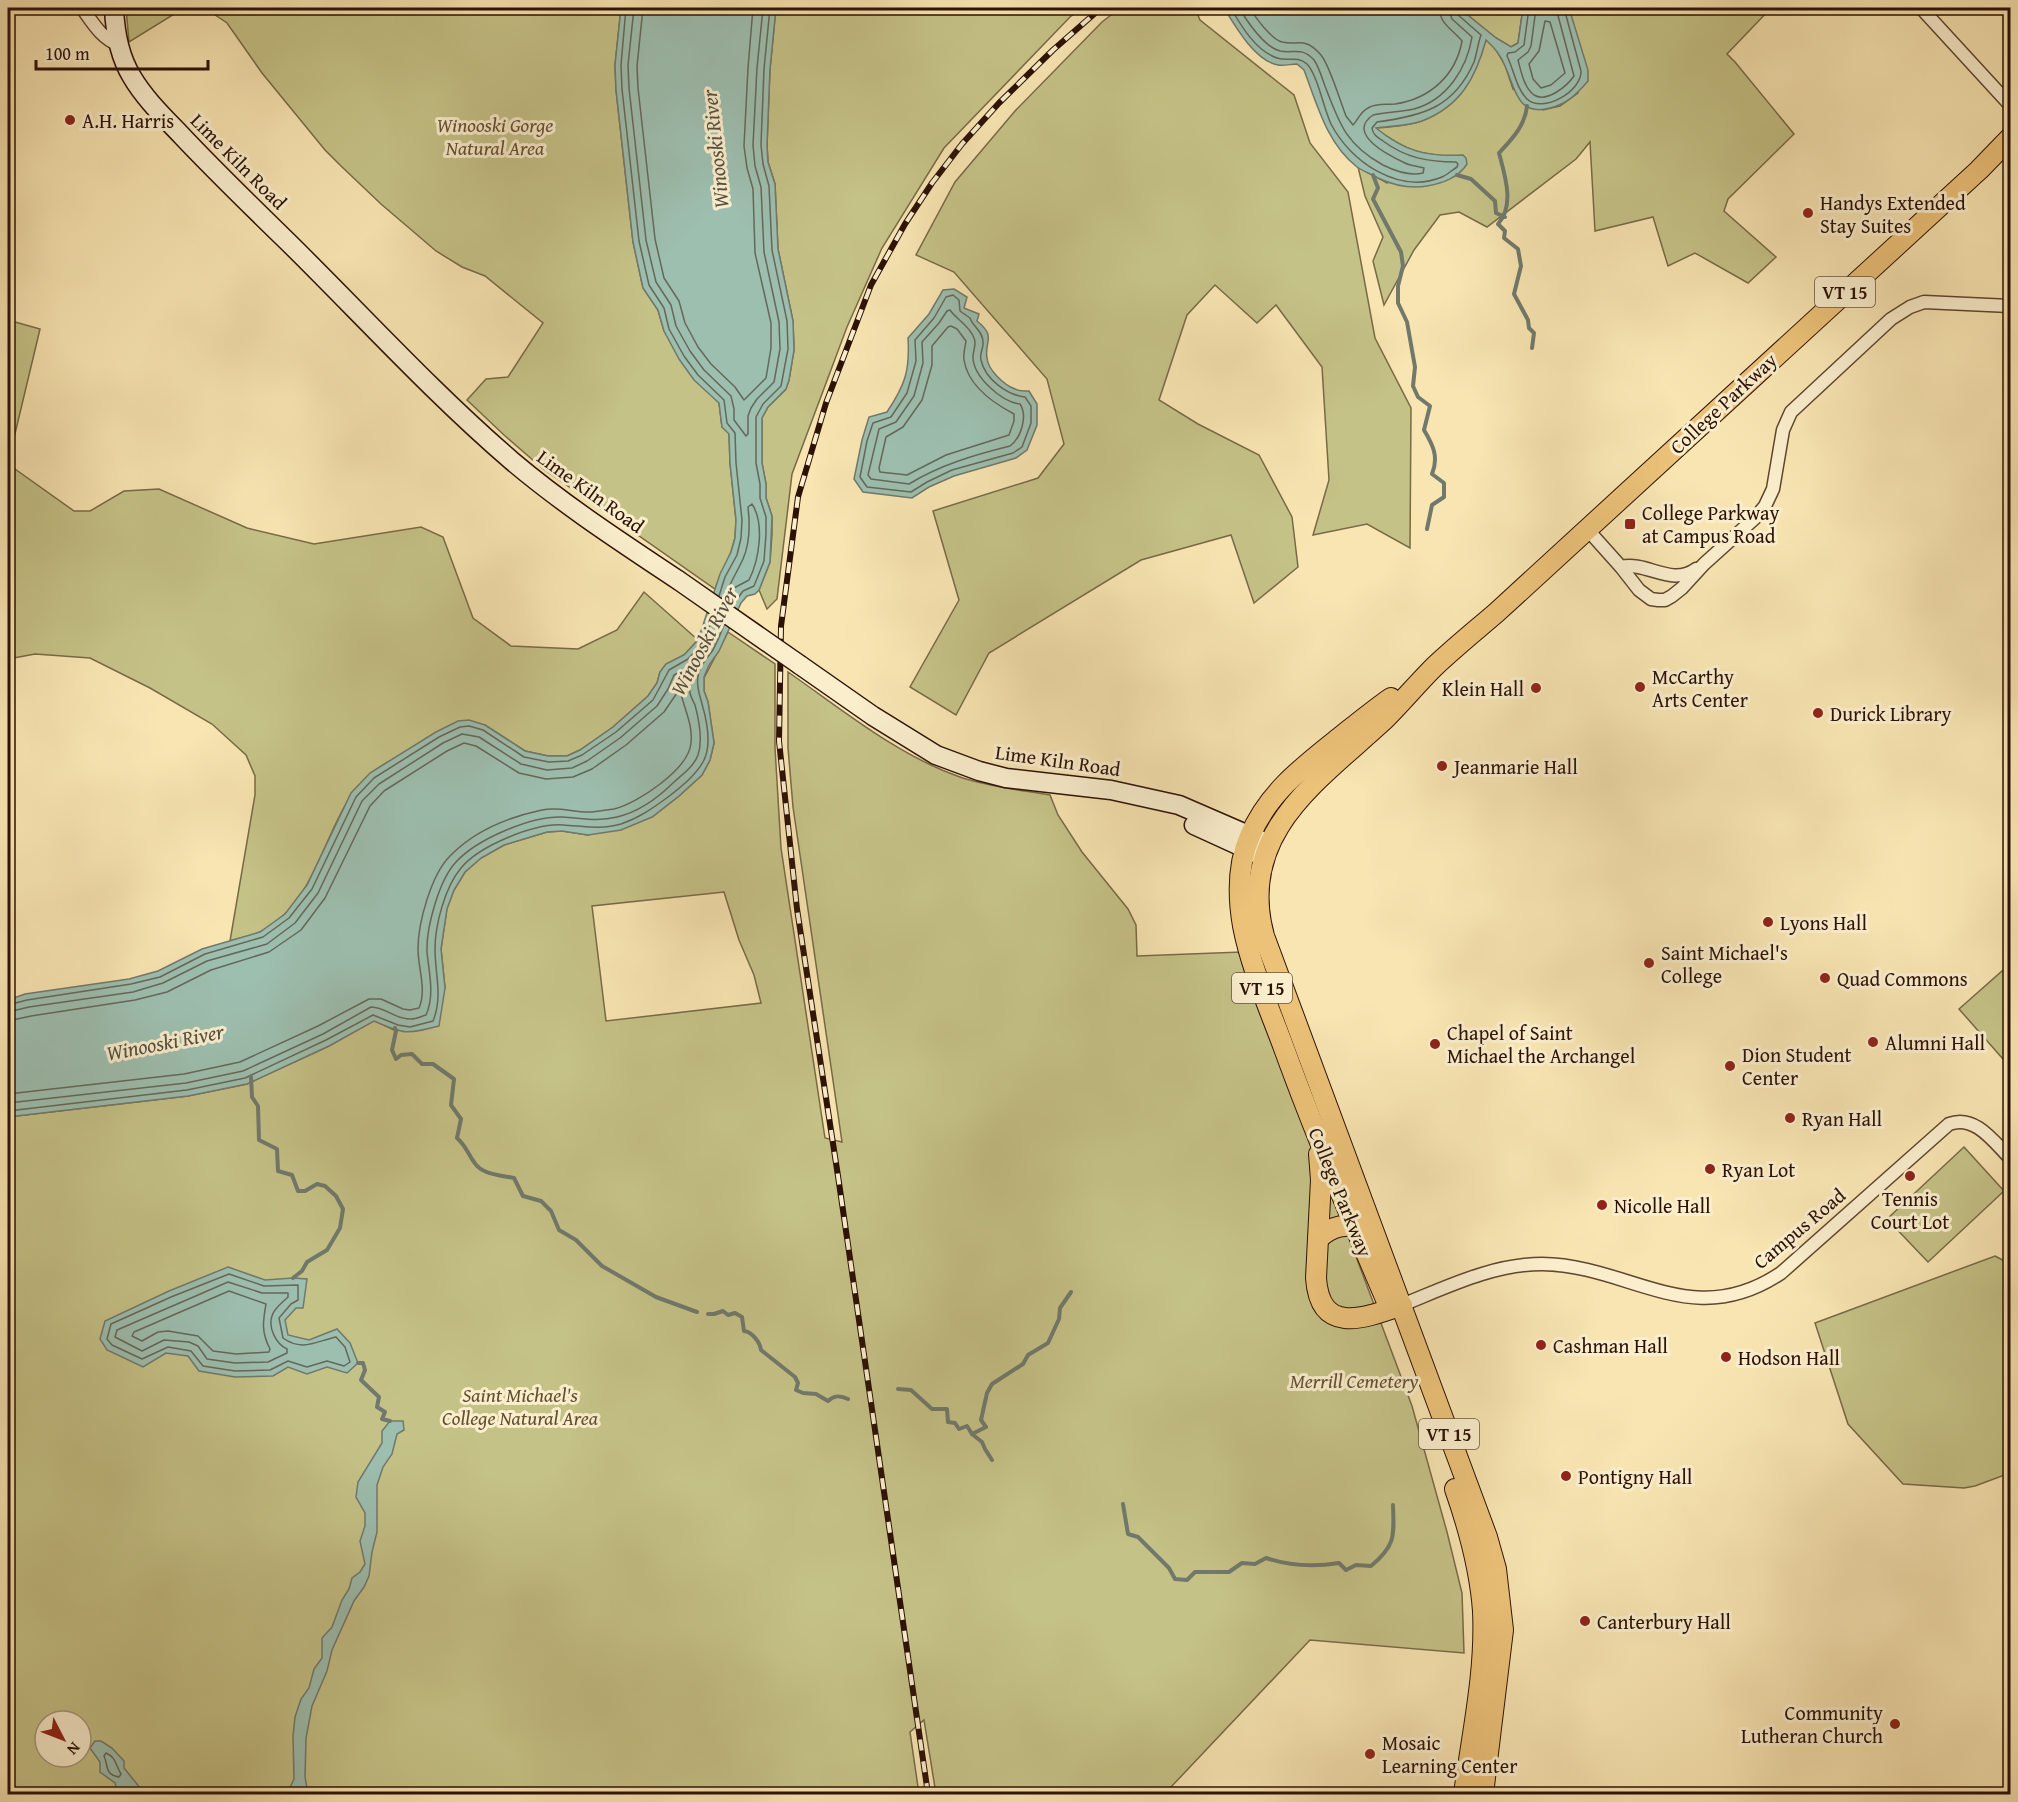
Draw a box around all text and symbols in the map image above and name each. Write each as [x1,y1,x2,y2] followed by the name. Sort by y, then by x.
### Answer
[36,33,208,71] scale bar
[45,40,90,67] text: 100 m
[693,87,737,210] water label: Winooski River
[82,106,174,135] place label: A.H. Harris
[184,106,294,216] street label: Lime Kiln Road
[437,110,553,162] park label: Winooski Gorge Natural Area
[63,113,77,127] marker: A.H. Harris
[1820,188,1966,240] place label: Handys Extended Stay Suites
[1801,206,1815,220] marker: Handys Extended Stay Suites
[1815,277,1875,307] road number: VT 15
[1663,346,1783,460] street label: College Parkway
[531,442,651,540] street label: Lime Kiln Road
[1642,498,1779,550] place label: College Parkway at Campus Road
[1623,517,1637,531] marker: College Parkway at Campus Road
[662,580,746,701] water label: Winooski River
[1652,662,1748,714] place label: McCarthy Arts Center
[1442,674,1524,703] place label: Klein Hall
[1633,680,1647,694] marker: McCarthy Arts Center
[1529,681,1543,695] marker: Klein Hall
[1830,699,1951,728] place label: Durick Library
[1811,706,1825,720] marker: Durick Library
[994,737,1123,783] street label: Lime Kiln Road
[1451,752,1578,781] place label: Jeanmarie Hall
[1435,759,1449,773] marker: Jeanmarie Hall
[1780,908,1867,937] place label: Lyons Hall
[1761,915,1775,929] marker: Lyons Hall
[1661,938,1788,990] place label: Saint Michael's College
[1642,956,1656,970] marker: Saint Michael's College
[1837,964,1968,993] place label: Quad Commons
[1818,971,1832,985] marker: Quad Commons
[1232,973,1292,1003] road number: VT 15
[104,1015,228,1069] water label: Winooski River
[1447,1018,1636,1070] place label: Chapel of Saint Michael the Archangel
[1885,1028,1985,1057] place label: Alumni Hall
[1866,1035,1880,1049] marker: Alumni Hall
[1428,1037,1442,1051] marker: Chapel of Saint Michael the Archangel
[1742,1040,1852,1092] place label: Dion Student Center
[1723,1059,1737,1073] marker: Dion Student Center
[1802,1104,1883,1133] place label: Ryan Hall
[1783,1111,1797,1125] marker: Ryan Hall
[1302,1123,1380,1261] street label: College Parkway
[1722,1155,1795,1184] place label: Ryan Lot
[1703,1162,1717,1176] marker: Ryan Lot
[1903,1169,1917,1183] marker: Tennis Court Lot
[1747,1181,1852,1275] street label: Campus Road
[1871,1184,1949,1236] place label: Tennis Court Lot
[1614,1191,1711,1220] place label: Nicolle Hall
[1595,1198,1609,1212] marker: Nicolle Hall
[1553,1331,1668,1360] place label: Cashman Hall
[1534,1338,1548,1352] marker: Cashman Hall
[1738,1343,1840,1372] place label: Hodson Hall
[1719,1350,1733,1364] marker: Hodson Hall
[1290,1366,1418,1395] park label: Merrill Cemetery
[442,1380,599,1432] park label: Saint Michael's College Natural Area
[1419,1419,1479,1449] road number: VT 15
[1578,1462,1693,1491] place label: Pontigny Hall
[1559,1469,1573,1483] marker: Pontigny Hall
[1597,1607,1731,1636] place label: Canterbury Hall
[1578,1614,1592,1628] marker: Canterbury Hall
[1741,1698,1883,1750] place label: Community Lutheran Church
[33,1709,93,1769] north arrow
[1888,1717,1902,1731] marker: Community Lutheran Church
[1382,1728,1517,1780] place label: Mosaic Learning Center
[61,1737,87,1761] text: N
[1363,1747,1377,1761] marker: Mosaic Learning Center

